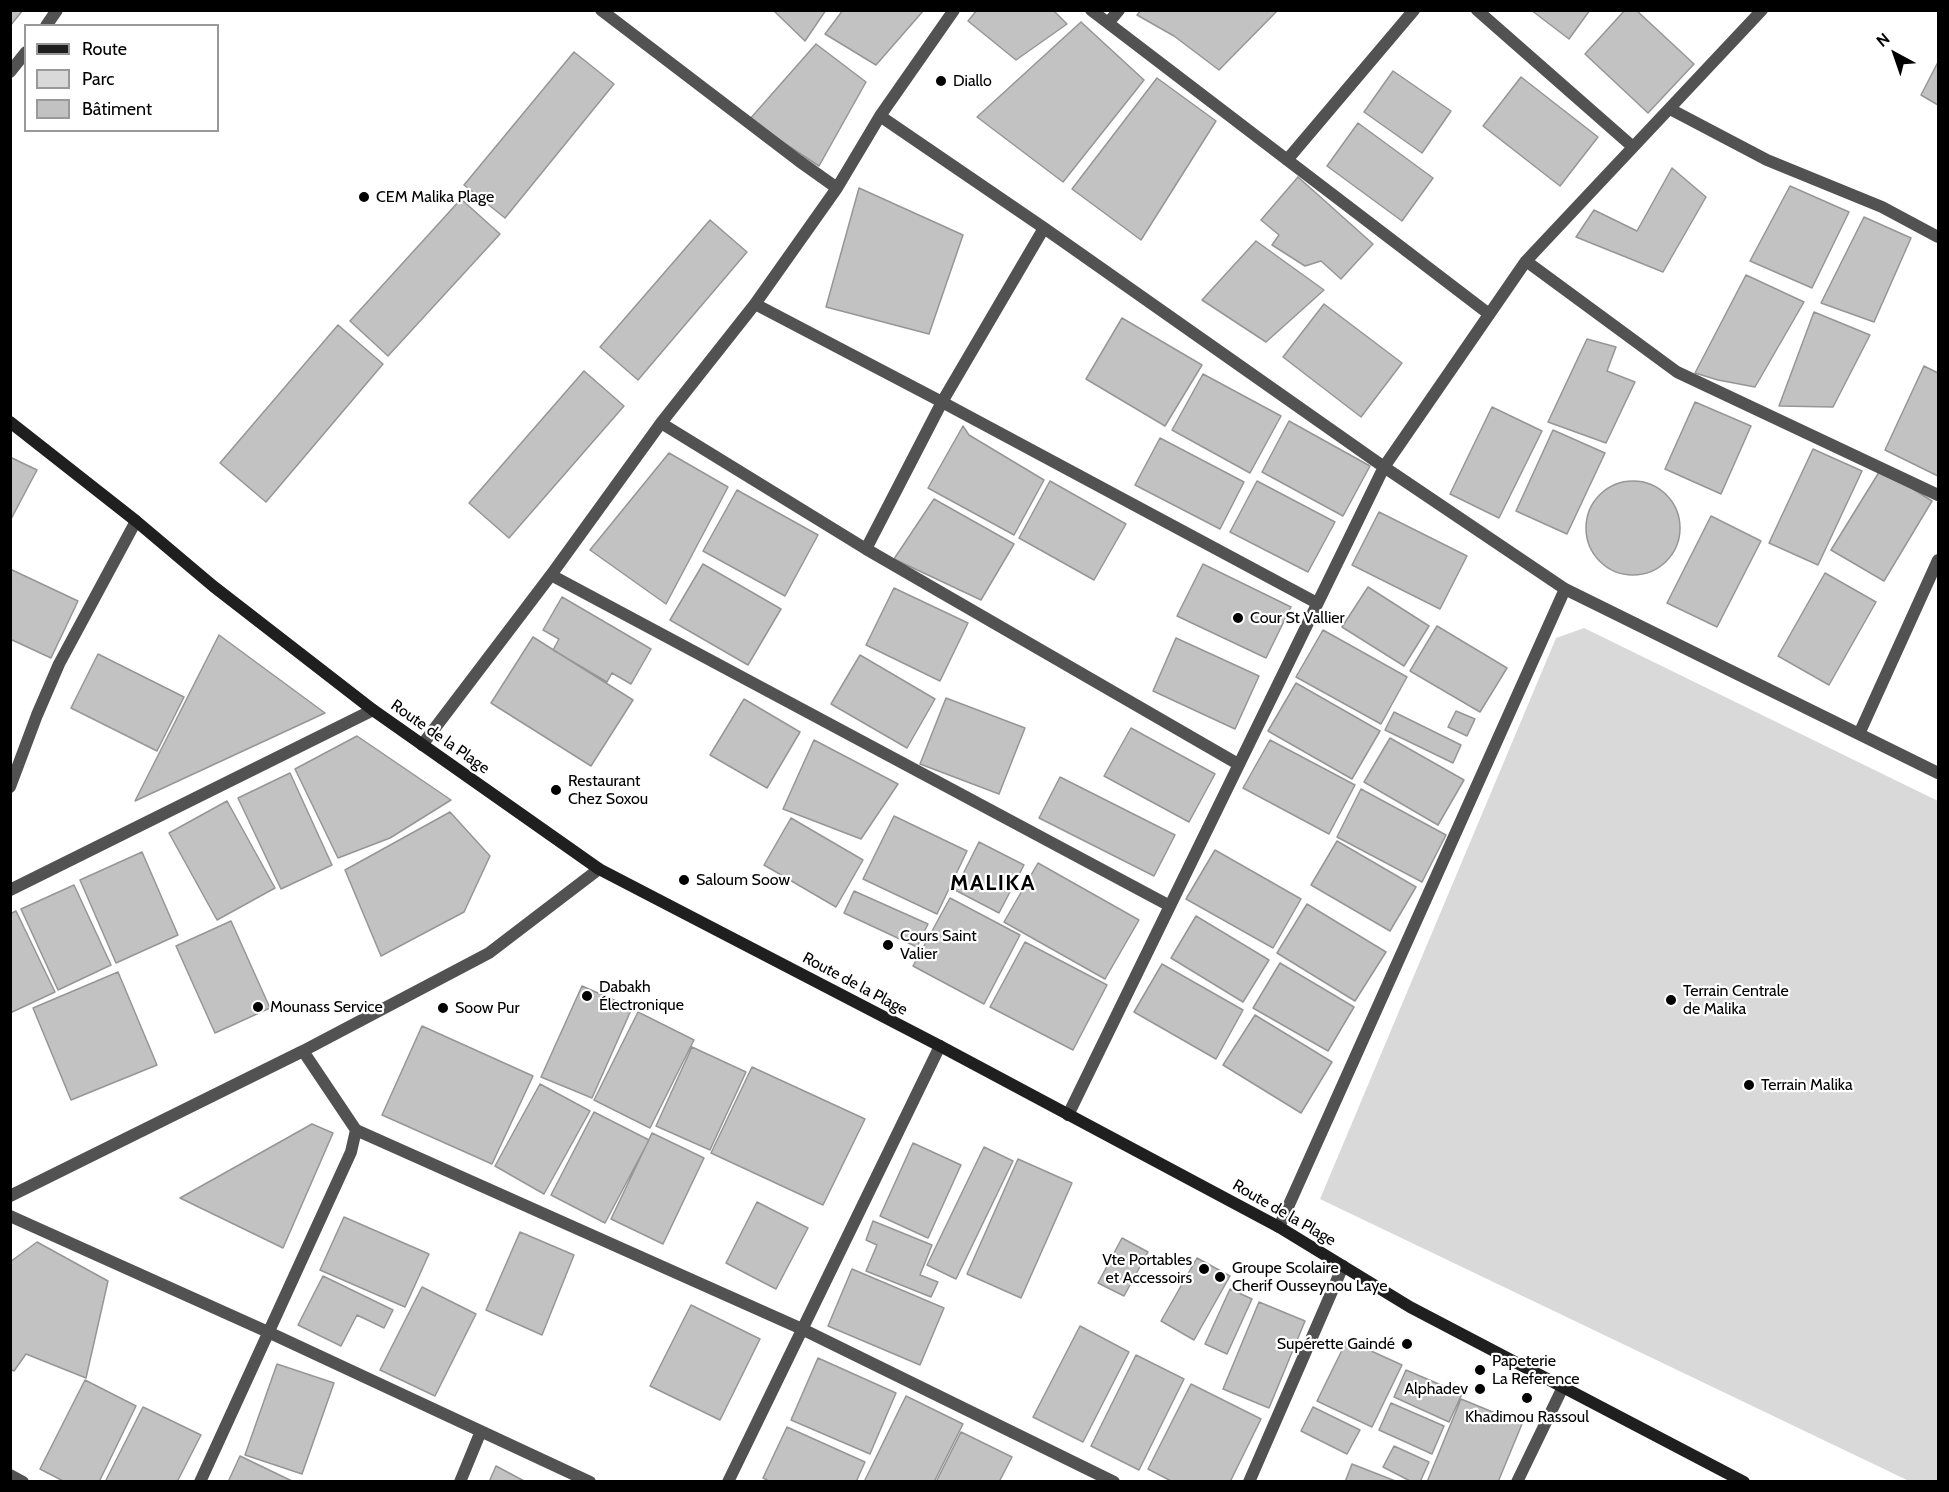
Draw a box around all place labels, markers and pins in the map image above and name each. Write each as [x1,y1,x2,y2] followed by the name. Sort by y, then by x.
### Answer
[953,71,992,91] place label: Diallo
[934,74,948,88] marker: Diallo
[376,187,494,207] place label: CEM Malika Plage
[357,190,371,204] marker: CEM Malika Plage
[1250,608,1345,628] place label: Cour St Vallier
[1231,611,1245,625] marker: Cour St Vallier
[568,771,648,809] place label: Restaurant Chez Soxou
[549,783,563,797] marker: Restaurant Chez Soxou
[696,870,790,890] place label: Saloum Soow
[677,873,691,887] marker: Saloum Soow
[900,926,977,964] place label: Cours Saint Valier
[881,938,895,952] marker: Cours Saint Valier
[599,977,684,1015] place label: Dabakh Électronique
[1683,981,1789,1019] place label: Terrain Centrale de Malika
[580,989,594,1003] marker: Dabakh Électronique
[1664,993,1678,1007] marker: Terrain Centrale de Malika
[270,997,383,1017] place label: Mounass Service
[455,998,520,1018] place label: Soow Pur
[251,1000,265,1014] marker: Mounass Service
[436,1001,450,1015] marker: Soow Pur
[1761,1075,1853,1095] place label: Terrain Malika
[1742,1078,1756,1092] marker: Terrain Malika
[1102,1250,1192,1288] place label: Vte Portables et Accessoirs
[1232,1258,1387,1296] place label: Groupe Scolaire Cherif Ousseynou Laye
[1197,1262,1211,1276] marker: Vte Portables et Accessoirs
[1213,1270,1227,1284] marker: Groupe Scolaire Cherif Ousseynou Laye
[1277,1334,1395,1354] place label: Supérette Gaindé
[1400,1337,1414,1351] marker: Supérette Gaindé
[1492,1351,1579,1389] place label: Papeterie La Reference
[1473,1363,1487,1377] marker: Papeterie La Reference
[1404,1379,1468,1399] place label: Alphadev
[1473,1382,1487,1396] marker: Alphadev
[1520,1391,1534,1405] marker: Khadimou Rassoul
[1465,1407,1589,1427] place label: Khadimou Rassoul

